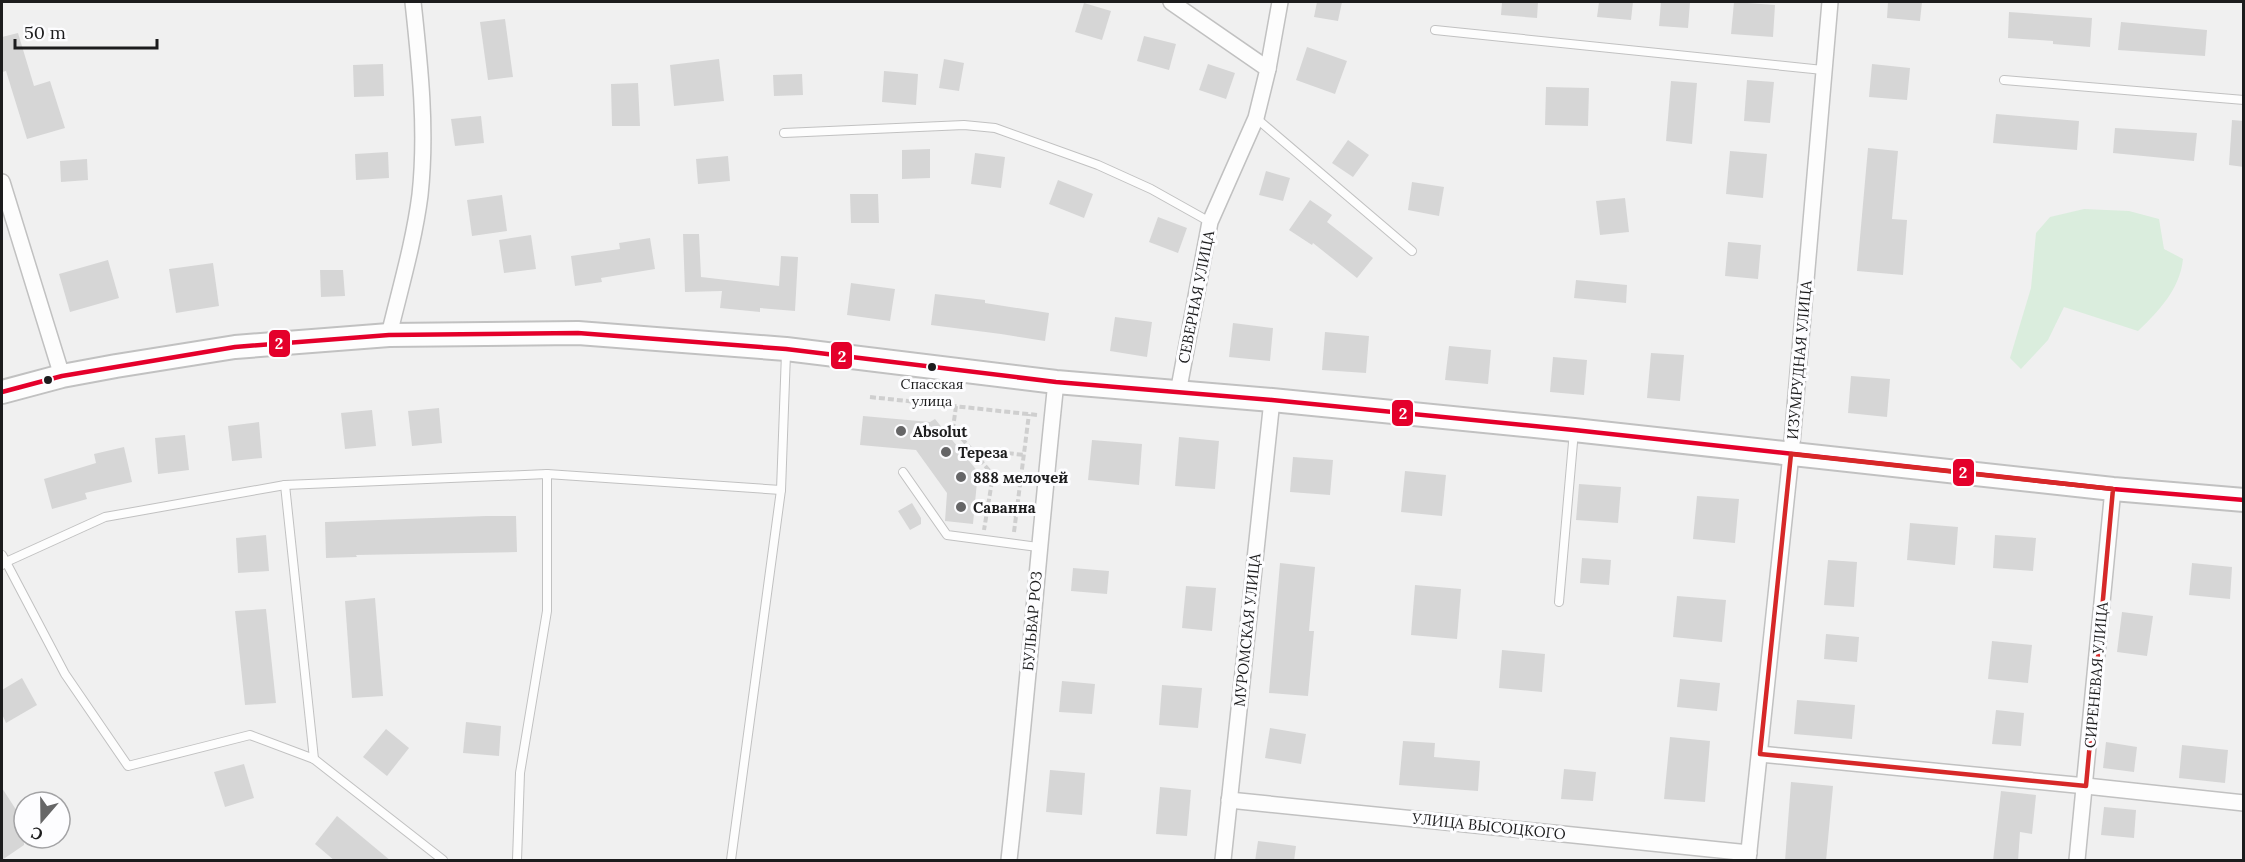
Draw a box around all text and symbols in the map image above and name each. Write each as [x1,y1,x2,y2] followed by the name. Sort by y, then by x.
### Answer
[15,12,158,50] scale bar
[24,21,66,44] text: 50 m
[1174,228,1218,365] street label: СЕВЕРНАЯ УЛИЦА
[1783,279,1815,440] street label: ИЗУМРУДНАЯ УЛИЦА
[268,329,291,358] line badge: 2
[275,333,283,353] text: 2
[830,341,853,370] line badge: 2
[838,346,846,366] text: 2
[926,361,938,373] marker: Спасская улица
[42,374,54,386] unlabelled marker
[901,375,963,410] place label: Спасская улица
[1391,399,1414,427] line badge: 2
[1399,403,1407,423] text: 2
[913,422,968,441] place label: Absolut
[894,424,908,438] marker: Absolut
[958,443,1008,462] place label: Тереза
[939,445,953,459] marker: Тереза
[1952,458,1975,487] line badge: 2
[1959,462,1967,482] text: 2
[973,468,1068,487] place label: 888 мелочей
[954,470,968,484] marker: 888 мелочей
[973,498,1036,517] place label: Саванна
[954,500,968,514] marker: Саванна
[1230,552,1265,708] street label: МУРОМСКАЯ УЛИЦА
[1018,570,1046,672] street label: БУЛЬВАР РОЗ
[2080,601,2112,749] street label: СИРЕНЕВАЯ УЛИЦА
[12,790,72,850] north arrow
[1410,808,1567,844] street label: УЛИЦА ВЫСОЦКОГО
[28,823,45,845] text: С

